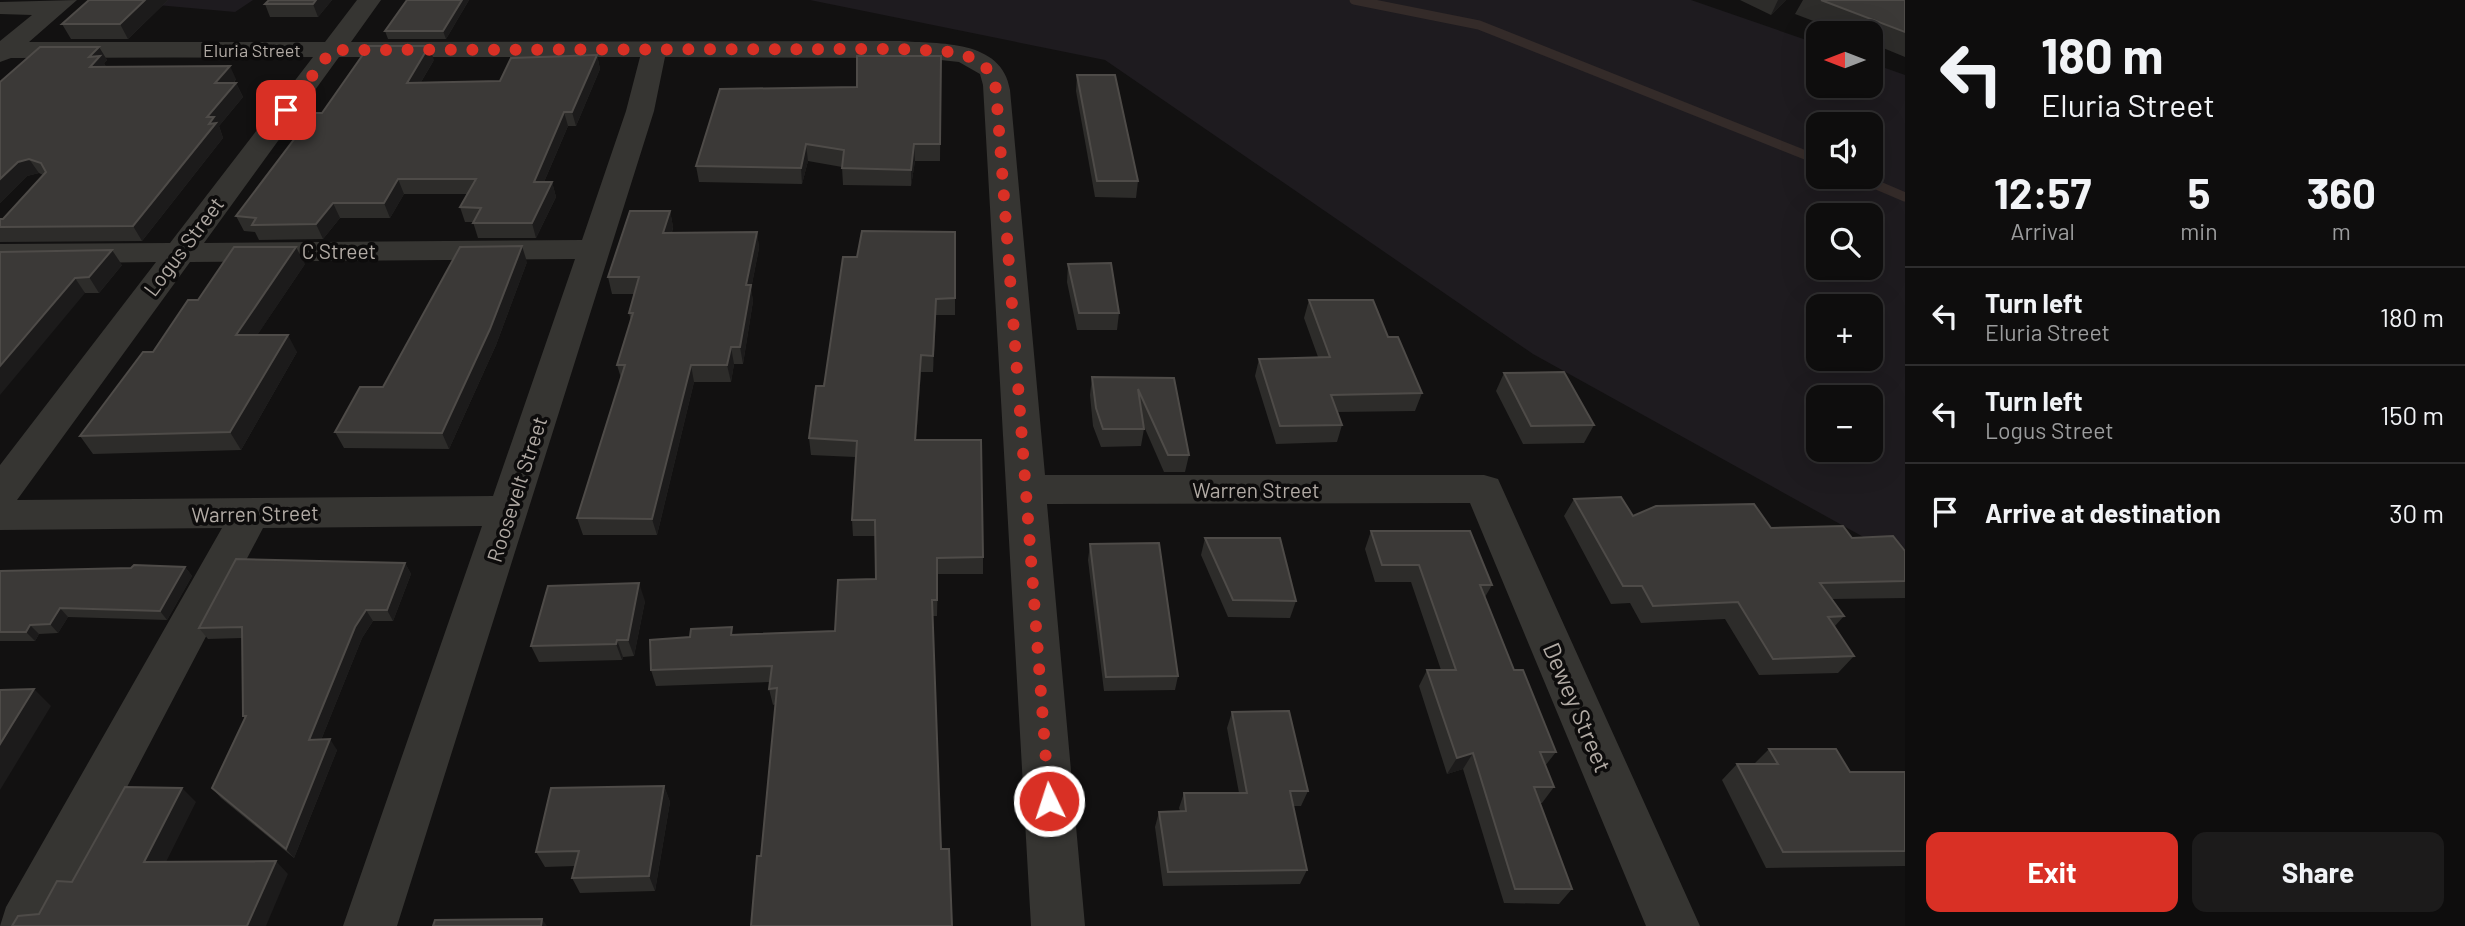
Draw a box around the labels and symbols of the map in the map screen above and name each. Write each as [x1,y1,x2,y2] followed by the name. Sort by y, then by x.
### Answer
[1806,21,1883,98] north arrow
[203,39,301,61] street label: Eluria Street
[256,80,316,140] pin
[138,192,228,300] street label: Logus Street
[302,238,376,263] street label: C Street
[481,413,551,565] street label: Roosevelt Street
[1192,477,1320,502] street label: Warren Street
[191,499,319,527] street label: Warren Street
[1538,638,1618,776] street label: Dewey Street
[1012,764,1086,838] position arrow

